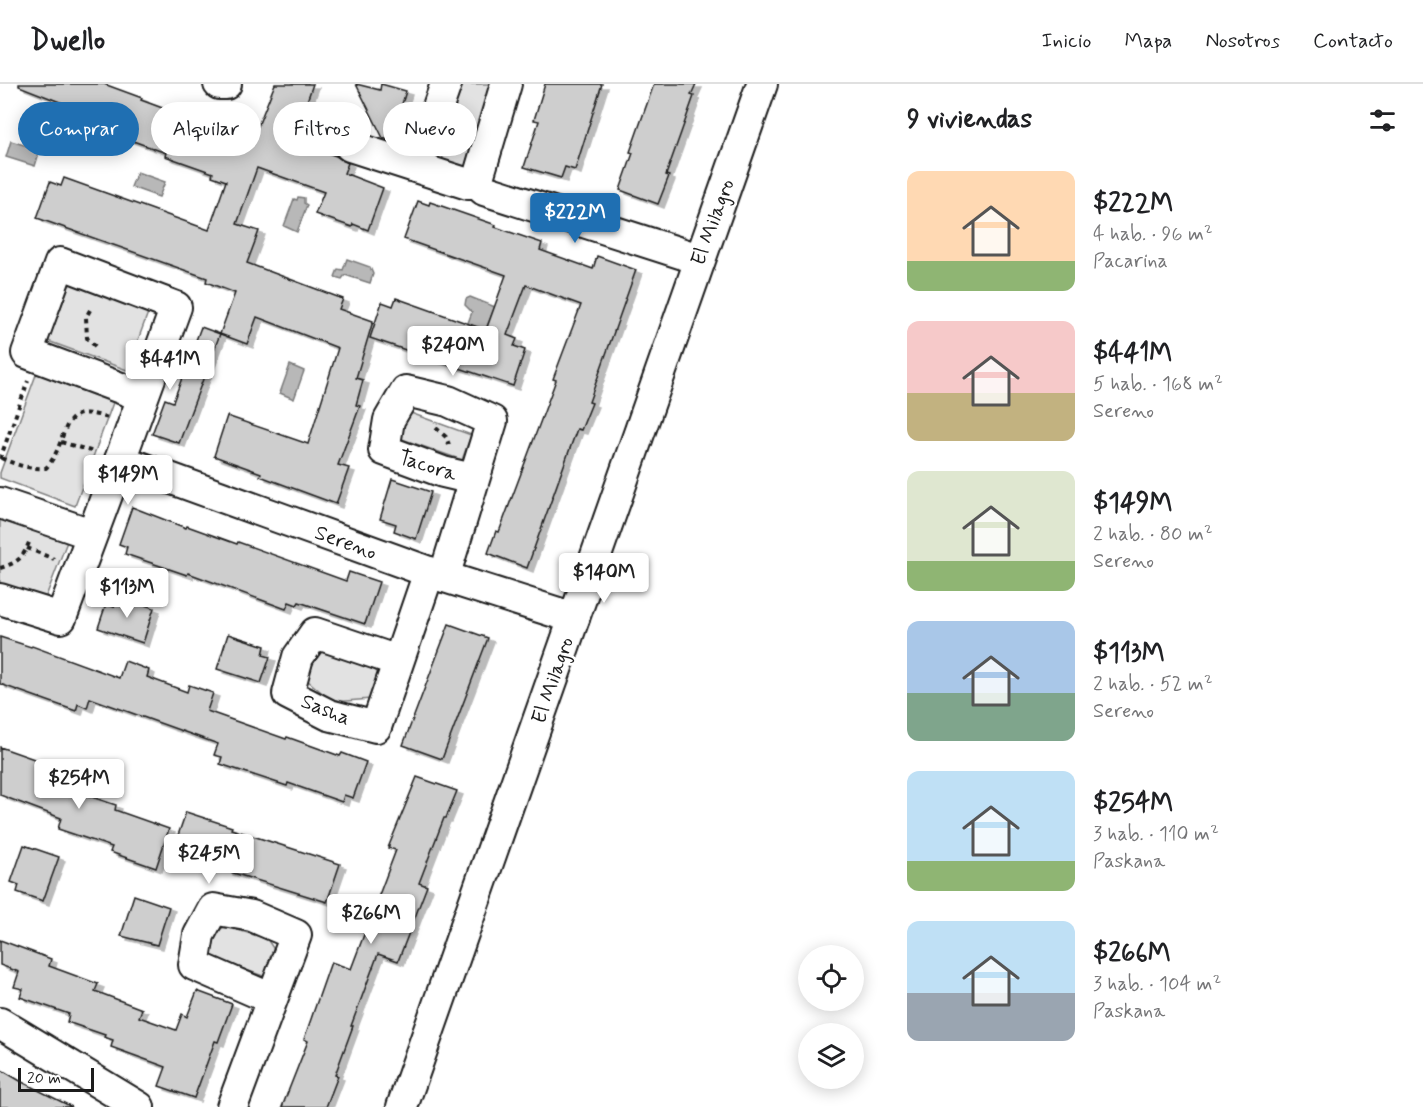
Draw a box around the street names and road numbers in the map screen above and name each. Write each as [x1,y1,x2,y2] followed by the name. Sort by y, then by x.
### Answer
[684,175,742,270] street label: El Milagro
[395,443,461,489] street label: Tacora
[311,519,381,567] street label: Sereno
[525,633,581,728] street label: El Milagro
[297,687,354,732] street label: Sasha

